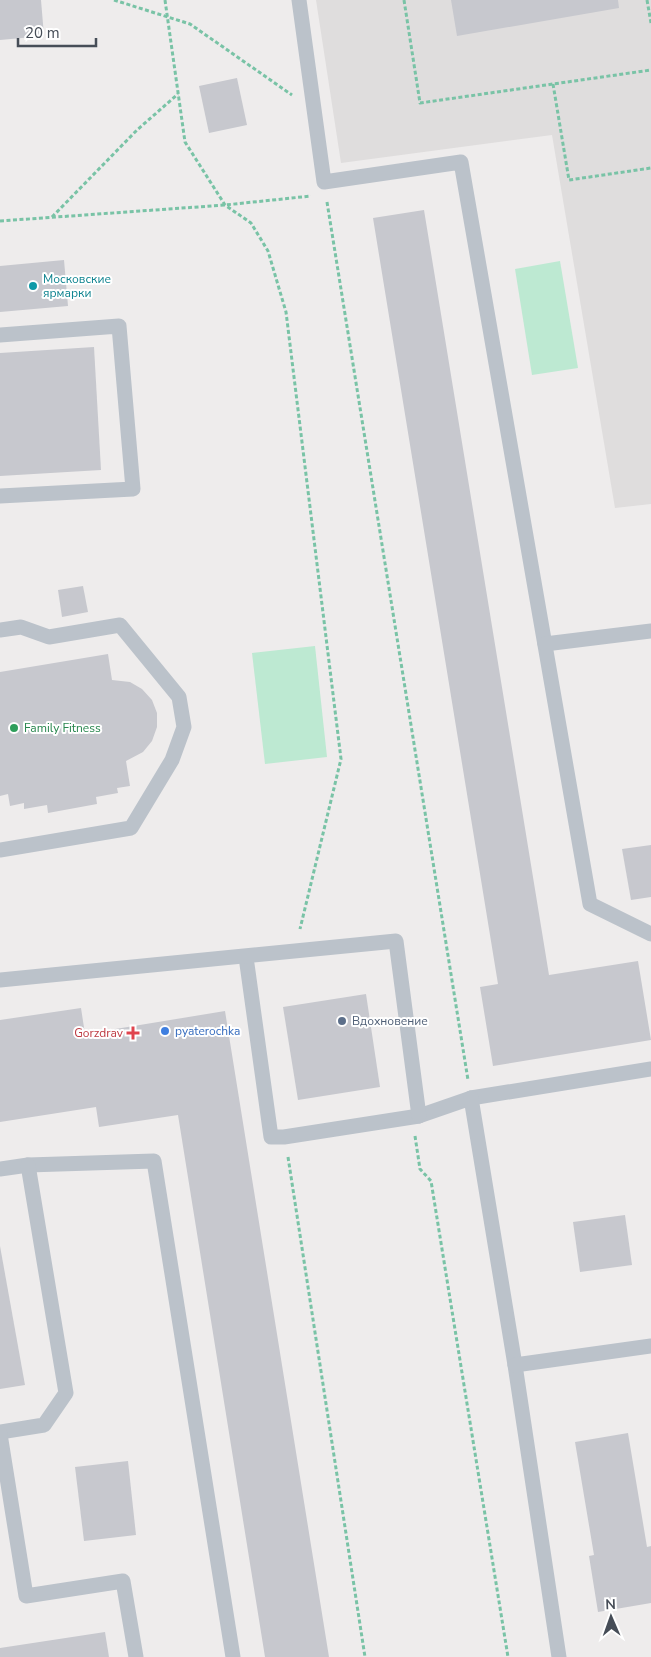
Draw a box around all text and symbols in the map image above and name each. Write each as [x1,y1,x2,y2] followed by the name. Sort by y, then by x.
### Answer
[18,15,95,47] scale bar
[25,23,60,43] text: 20 m
[43,271,111,301] place label: Московские ярмарки
[27,280,39,292] marker: Московские ярмарки
[24,720,101,736] place label: Family Fitness
[8,722,20,734] marker: Family Fitness
[352,1013,428,1029] place label: Вдохновение
[336,1015,348,1027] marker: Вдохновение
[175,1023,240,1039] place label: pyaterochka
[74,1025,124,1041] place label: Gorzdrav
[159,1025,171,1037] marker: pyaterochka
[127,1027,139,1039] marker: Gorzdrav
[586,1592,636,1642] north arrow
[605,1595,616,1614] text: N

